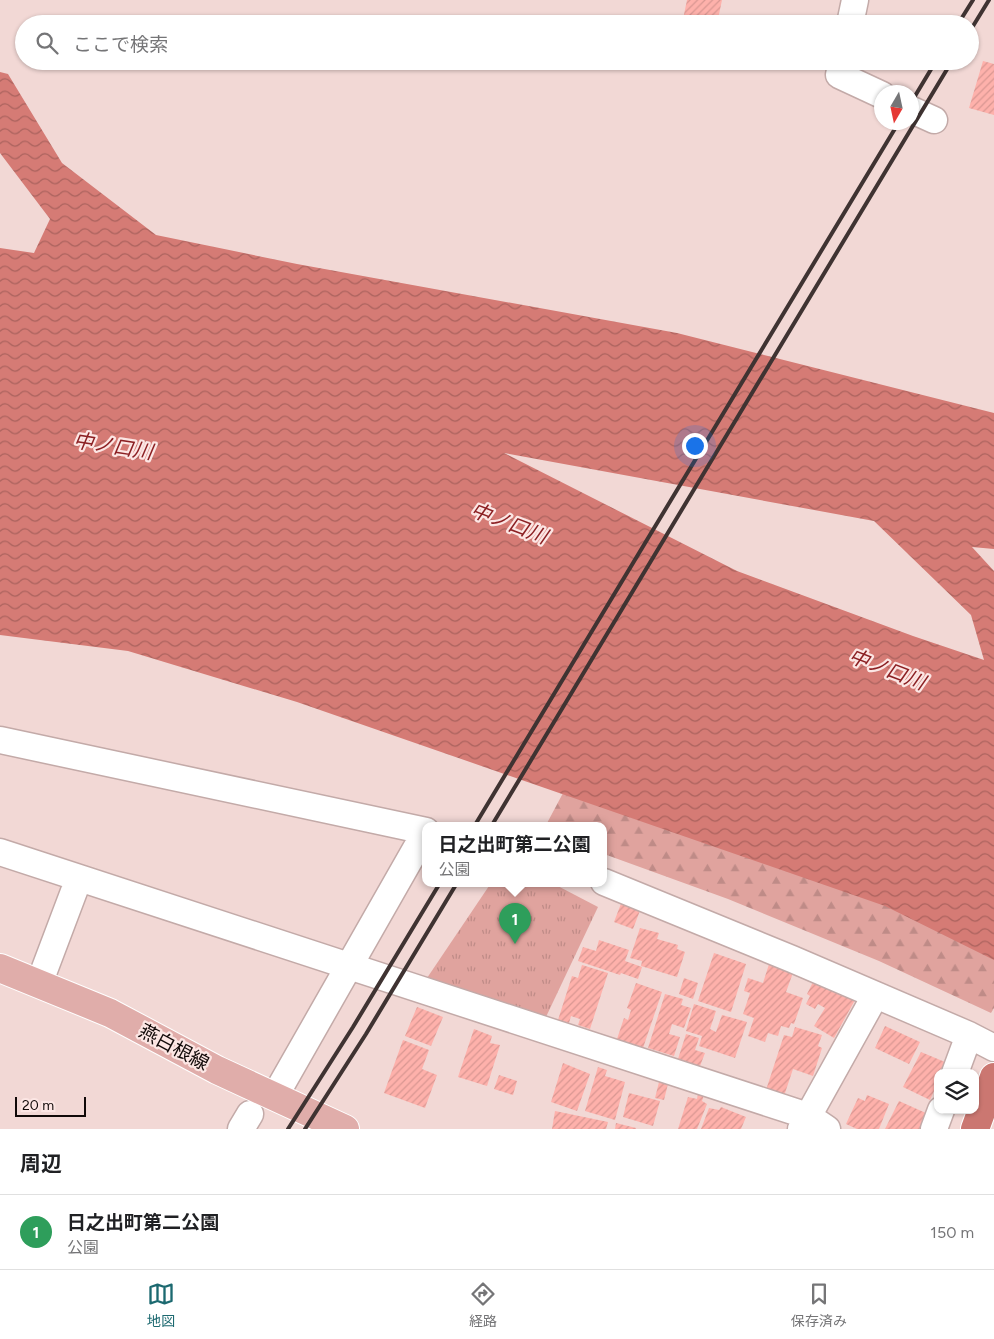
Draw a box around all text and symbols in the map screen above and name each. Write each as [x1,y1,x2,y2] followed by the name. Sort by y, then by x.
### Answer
[15,15,979,70] search box
[33,29,61,57] icon: search
[73,33,168,56] text: ここで検索
[874,85,919,130] north arrow
[72,428,156,464] water label: 中ノ口川
[682,433,708,459] your location
[467,497,553,549] water label: 中ノ口川
[845,643,931,695] water label: 中ノ口川
[422,822,607,887] popup
[438,833,591,856] text: 日之出町第二公園
[438,860,471,879] text: 公園
[499,903,531,944] pin: 1
[135,1019,213,1075] street label: 燕白根線
[934,1069,979,1114] map controls
[934,1069,979,1114] button: layers
[15,1094,86,1117] scale bar
[22,1097,54,1114] text: 20 m
[20,1151,62,1176] text: 周辺
[67,1211,219,1234] text: 日之出町第二公園
[33,1223,39,1242] text: 1
[930,1223,974,1242] text: 150 m
[67,1238,99,1257] text: 公園
[147,1280,175,1330] tab: 地図
[469,1280,497,1330] tab: 経路
[791,1280,847,1330] tab: 保存済み

